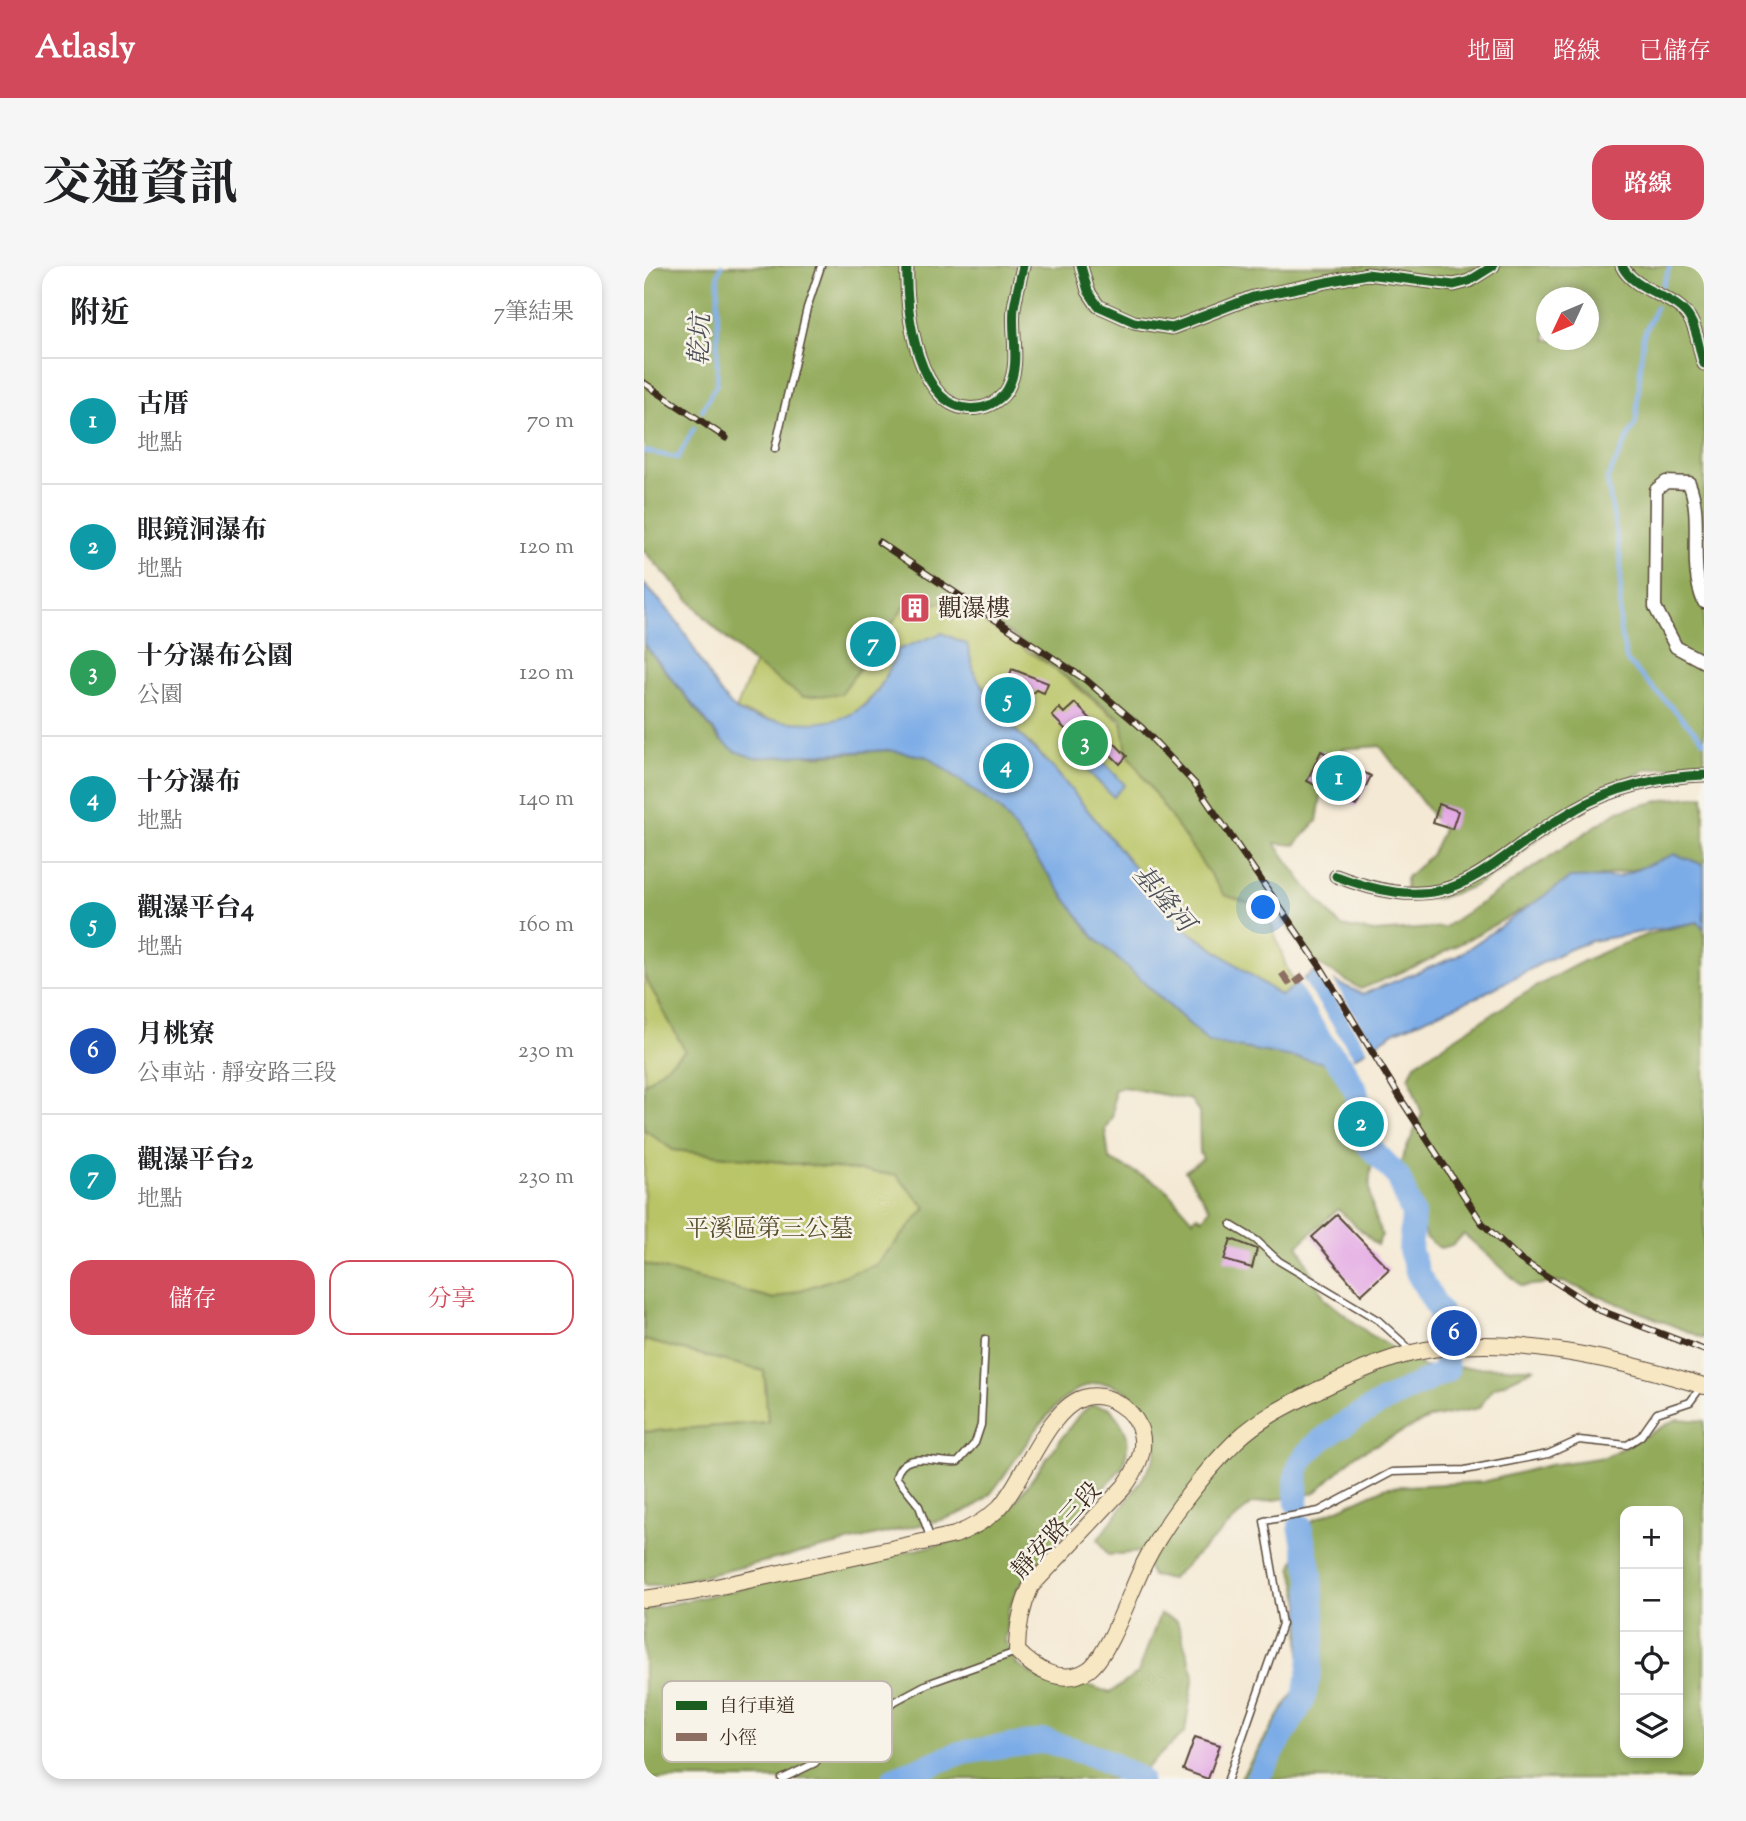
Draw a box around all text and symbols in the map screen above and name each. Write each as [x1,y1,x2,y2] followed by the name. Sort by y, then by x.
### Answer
[35,25,135,73] text: Atlasly
[1467,35,1515,69] text: 地圖
[1553,35,1601,69] text: 路線
[1639,35,1711,69] text: 已儲存
[1592,145,1704,220] button: 路線
[42,152,238,222] text: 交通資訊
[1536,287,1599,350] north arrow
[70,293,130,336] text: 附近
[493,297,574,330] text: 7筆結果
[682,309,721,367] water label: 乾坑
[137,387,189,424] text: 古厝
[89,405,97,438] text: 1
[527,405,574,438] text: 70 m
[137,428,183,461] text: 地點
[137,513,267,550] text: 眼鏡洞瀑布
[88,531,98,564] text: 2
[519,531,574,564] text: 120 m
[137,554,183,587] text: 地點
[898,591,932,625] building icon: 觀瀑樓
[938,593,1010,627] place label: 觀瀑樓
[850,618,896,670] pin: 7
[137,639,293,676] text: 十分瀑布公園
[88,657,98,690] text: 3
[519,657,574,690] text: 120 m
[985,674,1031,726] pin: 5
[137,680,183,713] text: 公園
[1062,717,1108,769] pin: 3
[983,740,1029,792] pin: 4
[1316,752,1362,804] pin: 1
[137,765,241,802] text: 十分瀑布
[87,783,99,816] text: 4
[519,783,574,816] text: 140 m
[137,806,183,839] text: 地點
[1123,858,1204,944] water label: 基隆河
[1246,890,1280,924] your location
[137,891,254,928] text: 觀瀑平台4
[89,909,97,942] text: 5
[519,909,574,942] text: 160 m
[137,932,183,965] text: 地點
[137,1017,215,1054] text: 月桃寮
[87,1035,99,1068] text: 6
[518,1035,574,1068] text: 230 m
[137,1058,337,1091] text: 公車站 · 靜安路三段
[1338,1098,1384,1150] pin: 2
[137,1143,253,1180] text: 觀瀑平台2
[87,1161,99,1194] text: 7
[518,1161,574,1194] text: 230 m
[137,1184,183,1217] text: 地點
[685,1213,853,1247] park label: 平溪區第三公墓
[70,1260,315,1335] button: 儲存
[329,1260,574,1335] button: 分享
[1431,1307,1477,1359] pin: 6
[1005,1475,1110,1587] street label: 靜安路三段
[1620,1506,1683,1758] map controls
[1620,1506,1683,1569] button: +
[1620,1569,1683,1632] button: −
[1620,1632,1683,1695] button: locate
[662,1681,892,1762] legend
[719,1694,795,1721] text: 自行車道
[1620,1695,1683,1758] button: layers
[719,1726,757,1753] text: 小徑

